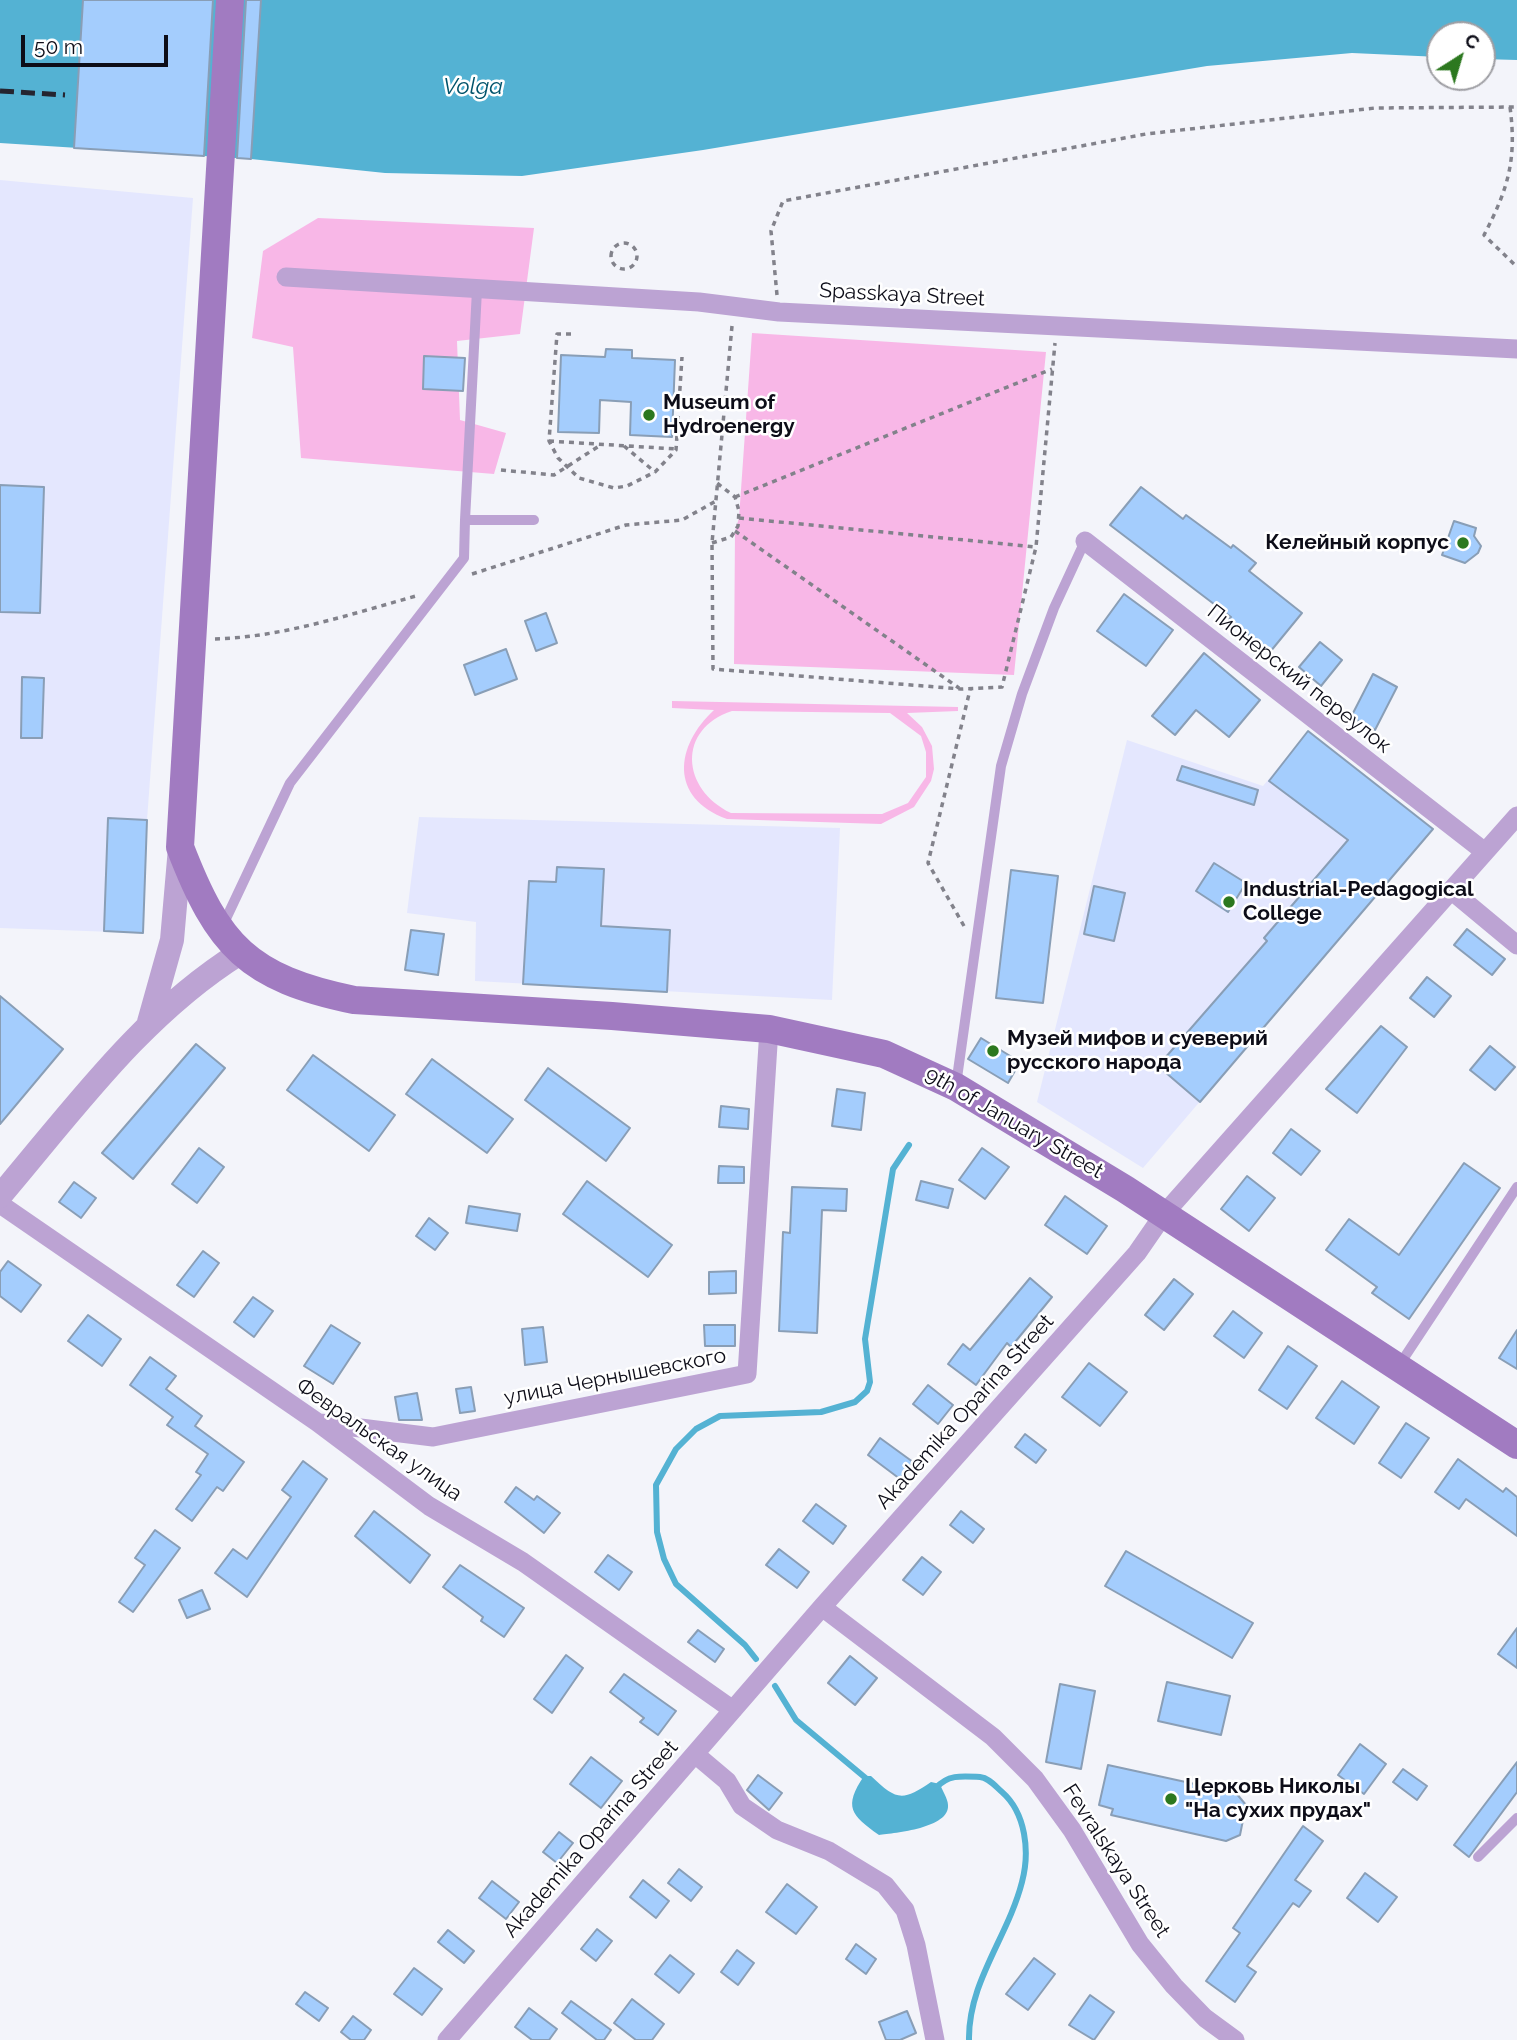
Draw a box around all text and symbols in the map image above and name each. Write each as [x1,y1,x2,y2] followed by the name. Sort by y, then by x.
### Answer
[24,21,172,65] scale bar
[1426,21,1496,91] north arrow
[1461,28,1484,54] text: С
[34,34,83,59] text: 50 m
[443,73,503,101] water label: Volga
[819,278,985,312] street label: Spasskaya Street
[663,390,795,440] place label: Museum of Hydroenergy
[641,407,657,423] marker: Museum of Hydroenergy
[1265,530,1449,556] place label: Келейный корпус
[1455,535,1471,551] marker: Келейный корпус
[1202,599,1396,759] street label: Пионерский переулок
[1243,877,1474,927] place label: Industrial-Pedagogical College
[1221,894,1237,910] marker: Industrial-Pedagogical College
[1007,1026,1268,1076] place label: Музей мифов и суеверий русского народа
[985,1043,1001,1059] marker: Музей мифов и суеверий русского народа
[920,1062,1108,1184] street label: 9th of January Street
[871,1309,1059,1515] street label: Akademika Oparina Street
[502,1343,728,1411] street label: улица Чернышевского
[291,1373,467,1507] street label: Февральская улица
[498,1735,684,1943] street label: Akademika Oparina Street
[1185,1774,1371,1824] place label: Церковь Николы "На сухих прудах"
[1057,1780,1175,1942] street label: Fevralskaya Street
[1163,1791,1179,1807] marker: Церковь Николы "На сухих прудах"

